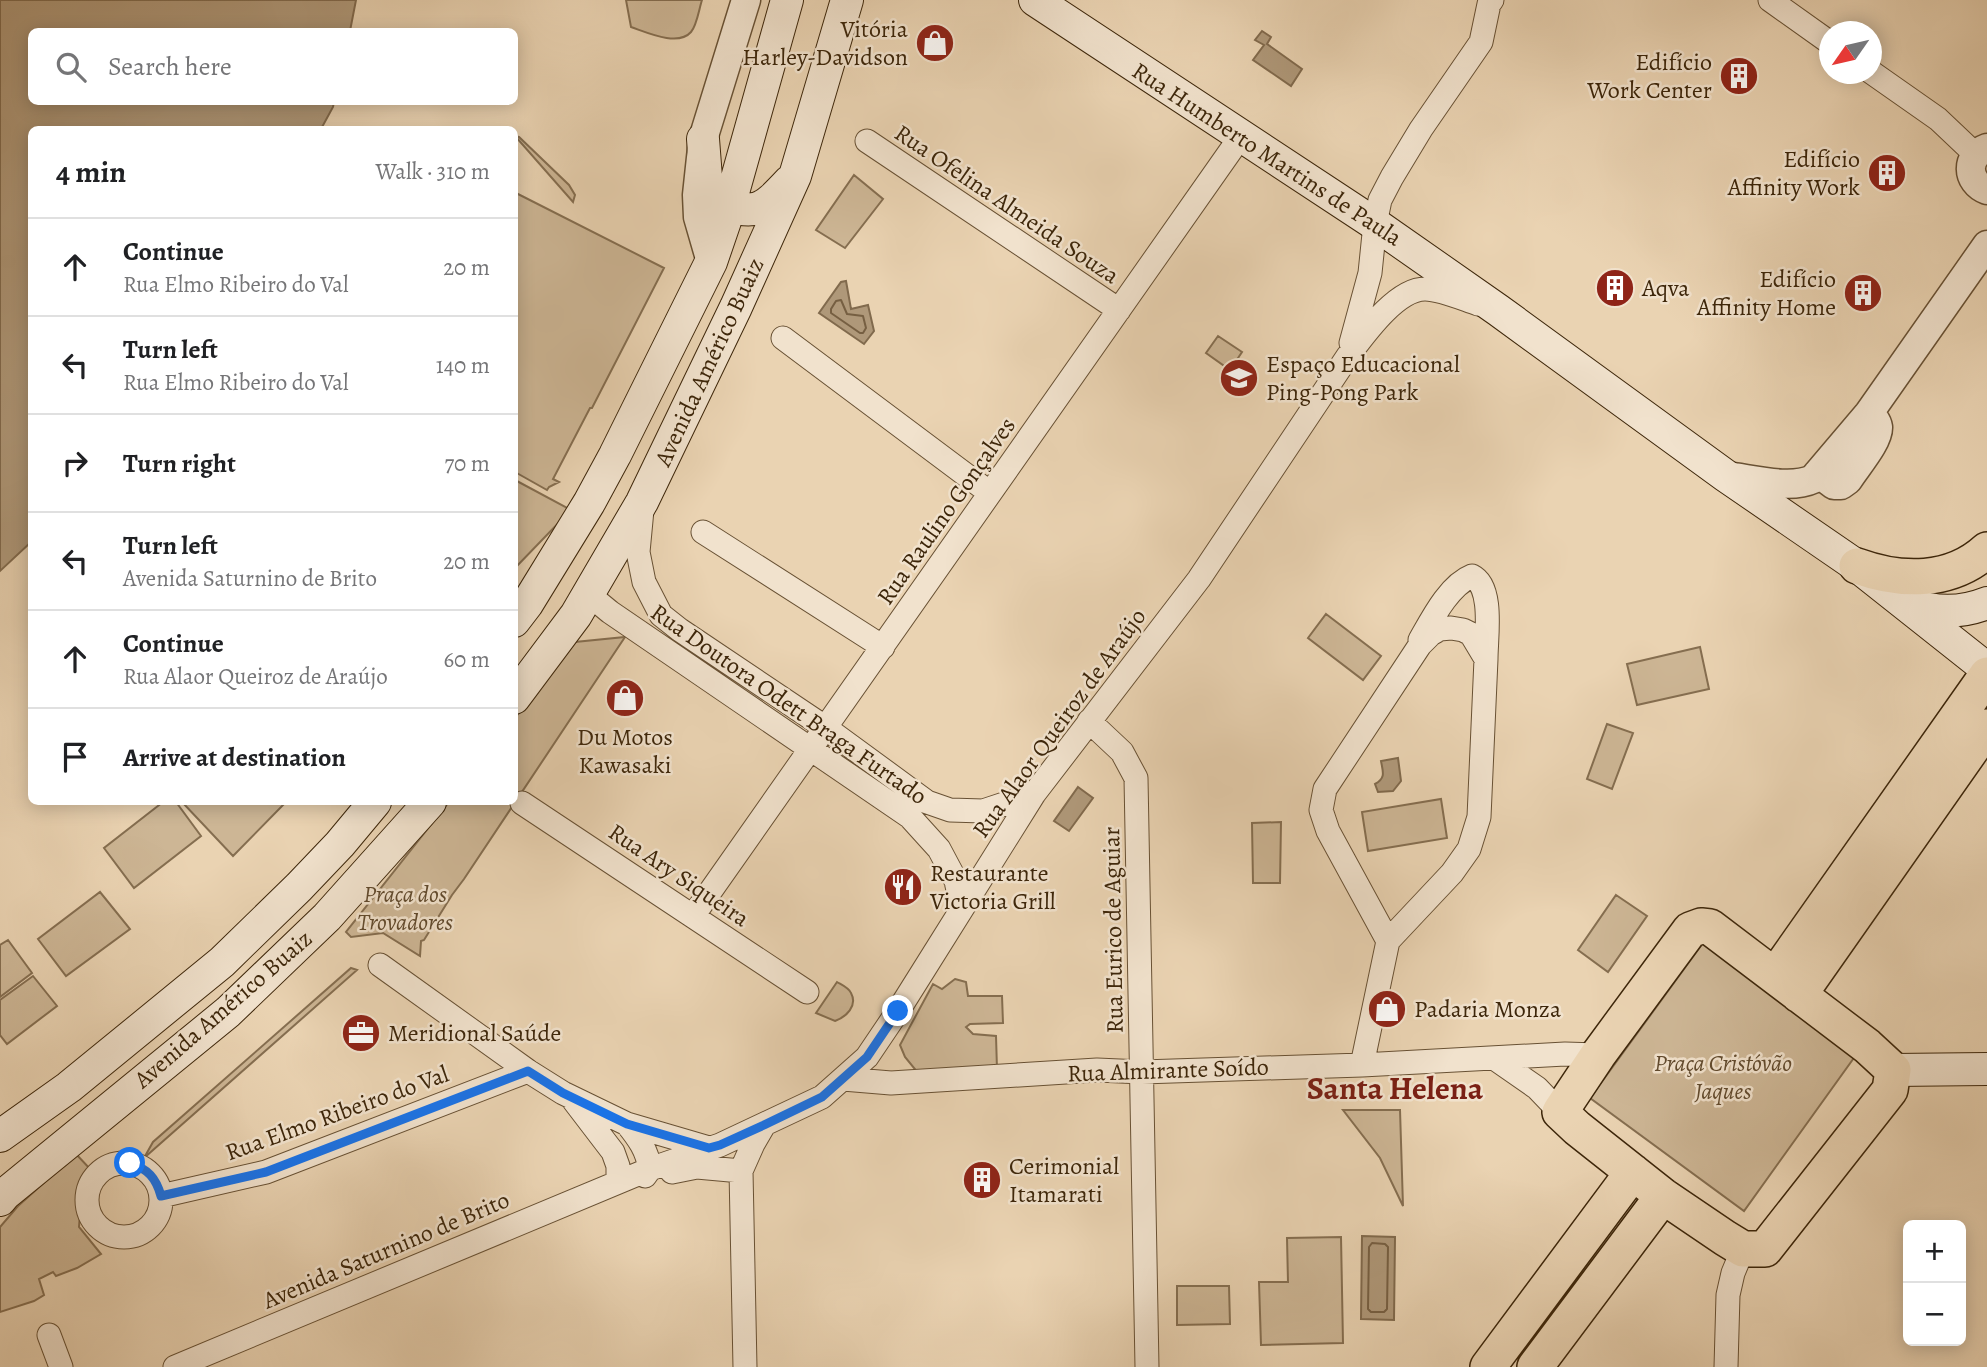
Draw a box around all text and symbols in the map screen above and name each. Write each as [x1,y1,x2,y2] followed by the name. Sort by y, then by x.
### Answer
[742,13,909,73] place label: Vitória Harley-Davidson
[1819,21,1882,84] north arrow
[914,22,956,64] shop icon: Vitória Harley-Davidson
[28,28,518,105] search box
[1586,46,1712,106] place label: Edifício Work Center
[52,48,90,86] icon: search
[108,49,232,84] text: Search here
[1126,55,1409,254] street label: Rua Humberto Martins de Paula
[1718,55,1760,97] building icon: Edifício Work Center
[888,117,1126,292] street label: Rua Ofelina Almeida Souza
[1727,143,1860,203] place label: Edifício Affinity Work
[56,152,126,192] text: 4 min
[1866,152,1908,194] building icon: Edifício Affinity Work
[376,156,490,187] text: Walk · 310 m
[123,234,224,269] text: Continue
[56,248,94,286] icon: ahead
[443,252,490,283] text: 20 m
[646,253,771,472] street label: Avenida Américo Buaiz
[1696,263,1836,323] place label: Edifício Affinity Home
[1594,267,1636,309] building icon: Aqva
[123,269,349,300] text: Rua Elmo Ribeiro do Val
[1641,272,1690,304] place label: Aqva
[1842,272,1884,314] building icon: Edifício Affinity Home
[123,332,218,367] text: Turn left
[56,346,94,384] icon: left
[1266,348,1460,408] place label: Espaço Educacional Ping-Pong Park
[436,350,490,381] text: 140 m
[1218,357,1260,399] school or university icon: Espaço Educacional Ping-Pong Park
[123,367,349,398] text: Rua Elmo Ribeiro do Val
[869,411,1023,611] street label: Rua Raulino Gonçalves
[56,444,94,482] icon: right
[123,446,236,481] text: Turn right
[444,448,490,479] text: 70 m
[123,528,218,563] text: Turn left
[56,542,94,580] icon: left
[443,546,490,577] text: 20 m
[123,563,377,594] text: Avenida Saturnino de Brito
[644,596,934,812] street label: Rua Doutora Odett Braga Furtado
[965,602,1153,844] street label: Rua Alaor Queiroz de Araújo
[123,626,224,661] text: Continue
[56,640,94,678] icon: ahead
[443,644,490,675] text: 60 m
[123,661,388,692] text: Rua Alaor Queiroz de Araújo
[604,677,646,719] shop icon: Du Motos Kawasaki
[577,721,673,781] place label: Du Motos Kawasaki
[56,738,94,776] icon: arrive
[123,740,346,775] text: Arrive at destination
[602,816,756,934] street label: Rua Ary Siqueira
[1095,826,1131,1034] street label: Rua Eurico de Aguiar
[929,857,1056,917] place label: Restaurante Victoria Grill
[882,866,924,908] restaurant icon: Restaurante Victoria Grill
[357,878,453,938] park label: Praça dos Trovadores
[126,923,319,1096] street label: Avenida Américo Buaiz
[1366,988,1408,1030] shop icon: Padaria Monza
[1414,993,1562,1025] place label: Padaria Monza
[882,995,913,1026] route end
[340,1012,382,1054] office icon: Meridional Saúde
[388,1017,561,1049] place label: Meridional Saúde
[1654,1047,1792,1107] park label: Praça Cristóvão Jaques
[1067,1050,1269,1090] street label: Rua Almirante Soído
[221,1058,453,1168] street label: Rua Elmo Ribeiro do Val
[1307,1066,1484,1110] district label: Santa Helena
[114,1147,145,1178] route start
[1009,1150,1119,1210] place label: Cerimonial Itamarati
[961,1159,1003,1201] building icon: Cerimonial Itamarati
[257,1183,514,1317] street label: Avenida Saturnino de Brito
[1903,1220,1966,1346] map controls
[1903,1220,1966,1283] button: +
[1903,1283,1966,1346] button: −

